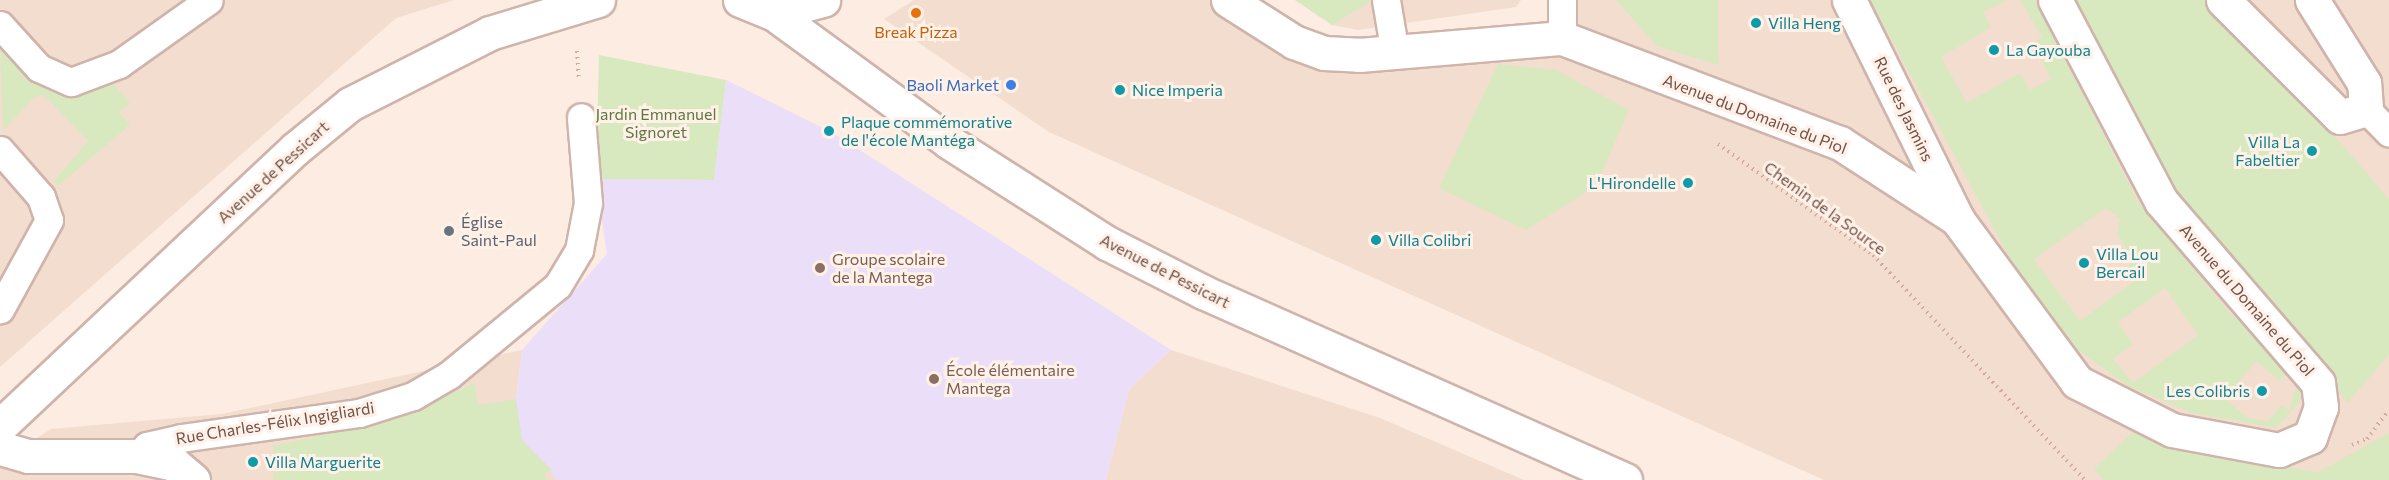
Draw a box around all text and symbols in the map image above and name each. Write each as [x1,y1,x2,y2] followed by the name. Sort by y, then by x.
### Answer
[909,6,923,20] marker: Break Pizza
[1768,13,1841,33] place label: Villa Heng
[1749,16,1763,30] marker: Villa Heng
[874,22,958,42] place label: Break Pizza
[2006,40,2091,60] place label: La Gayouba
[1987,43,2001,57] marker: La Gayouba
[1870,54,1938,164] street label: Rue des Jasmins
[1660,70,1850,158] street label: Avenue du Domaine du Piol
[906,75,999,95] place label: Baoli Market
[1004,78,1018,92] marker: Baoli Market
[1132,80,1223,100] place label: Nice Imperia
[1113,83,1127,97] marker: Nice Imperia
[595,104,717,142] park label: Jardin Emmanuel Signoret
[841,112,1012,150] place label: Plaque commémorative de l'école Mantéga
[213,117,333,227] street label: Avenue de Pessicart
[822,124,836,138] marker: Plaque commémorative de l'école Mantéga
[2235,132,2300,170] place label: Villa La Fabeltier
[2305,144,2319,158] marker: Villa La Fabeltier
[1761,157,1889,259] street label: Chemin de la Source
[1588,173,1676,193] place label: L'Hirondelle
[1681,176,1695,190] marker: L'Hirondelle
[461,212,537,250] place label: Église Saint-Paul
[2176,220,2318,380] street label: Avenue du Domaine du Piol
[442,224,456,238] marker: Église Saint-Paul
[1097,230,1233,312] street label: Avenue de Pessicart
[1388,230,1471,250] place label: Villa Colibri
[1369,233,1383,247] marker: Villa Colibri
[2096,244,2158,282] place label: Villa Lou Bercail
[832,249,945,287] place label: Groupe scolaire de la Mantega
[2077,256,2091,270] marker: Villa Lou Bercail
[813,261,827,275] marker: Groupe scolaire de la Mantega
[946,360,1075,398] place label: École élémentaire Mantega
[927,372,941,386] marker: École élémentaire Mantega
[2166,381,2250,401] place label: Les Colibris
[2255,384,2269,398] marker: Les Colibris
[174,398,376,448] street label: Rue Charles-Félix Ingigliardi
[265,452,381,472] place label: Villa Marguerite
[246,455,260,469] marker: Villa Marguerite

